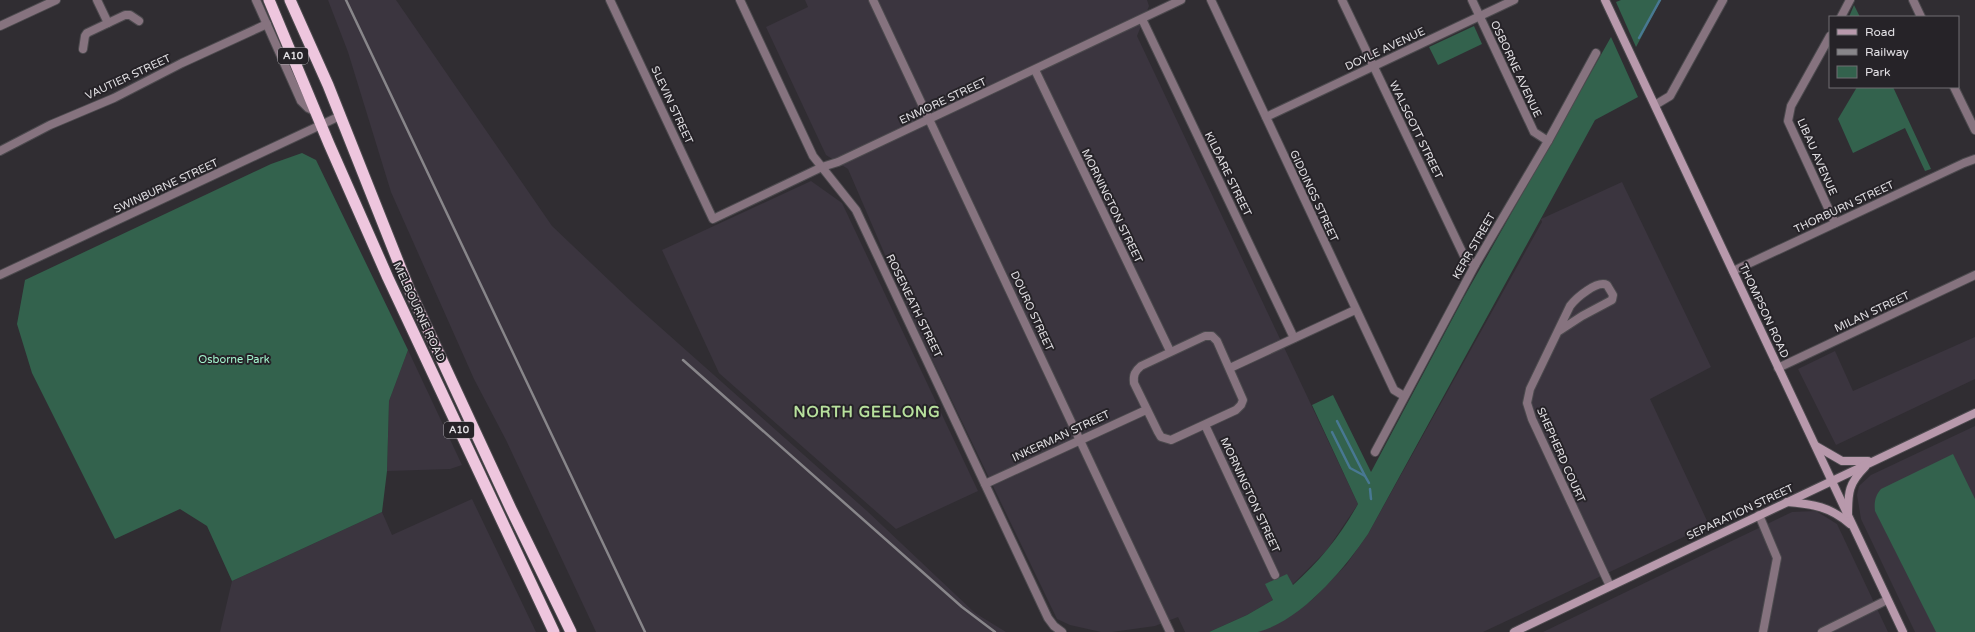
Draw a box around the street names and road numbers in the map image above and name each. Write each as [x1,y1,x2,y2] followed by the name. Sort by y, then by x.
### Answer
[1488,19,1544,119] street label: OSBORNE AVENUE
[1343,25,1427,73] street label: DOYLE AVENUE
[278,48,308,64] road number: A10
[83,51,173,102] street label: VAUTIER STREET
[648,64,696,146] street label: SLEVIN STREET
[897,75,989,127] street label: ENMORE STREET
[1387,79,1445,181] street label: WALSGOTT STREET
[1794,117,1840,197] street label: LIBAU AVENUE
[1202,130,1254,219] street label: KILDARE STREET
[1079,147,1145,265] street label: MORNINGTON STREET
[1287,148,1341,244] street label: GIDDINGS STREET
[112,156,221,216] street label: SWINBURNE STREET
[1792,178,1896,236] street label: THORBURN STREET
[1450,210,1498,282] street label: KERR STREET
[883,252,945,360] street label: ROSENEATH STREET
[390,260,448,364] street label: MELBOURNE ROAD
[1736,262,1792,360] street label: THOMPSON ROAD
[1008,269,1056,353] street label: DOURO STREET
[1832,289,1912,335] street label: MILAN STREET
[1534,405,1588,505] street label: SHEPHERD COURT
[1010,408,1112,464] street label: INKERMAN STREET
[444,422,474,438] road number: A10
[1218,436,1282,555] street label: MORNINGTON STREET
[1685,481,1796,542] street label: SEPARATION STREET

